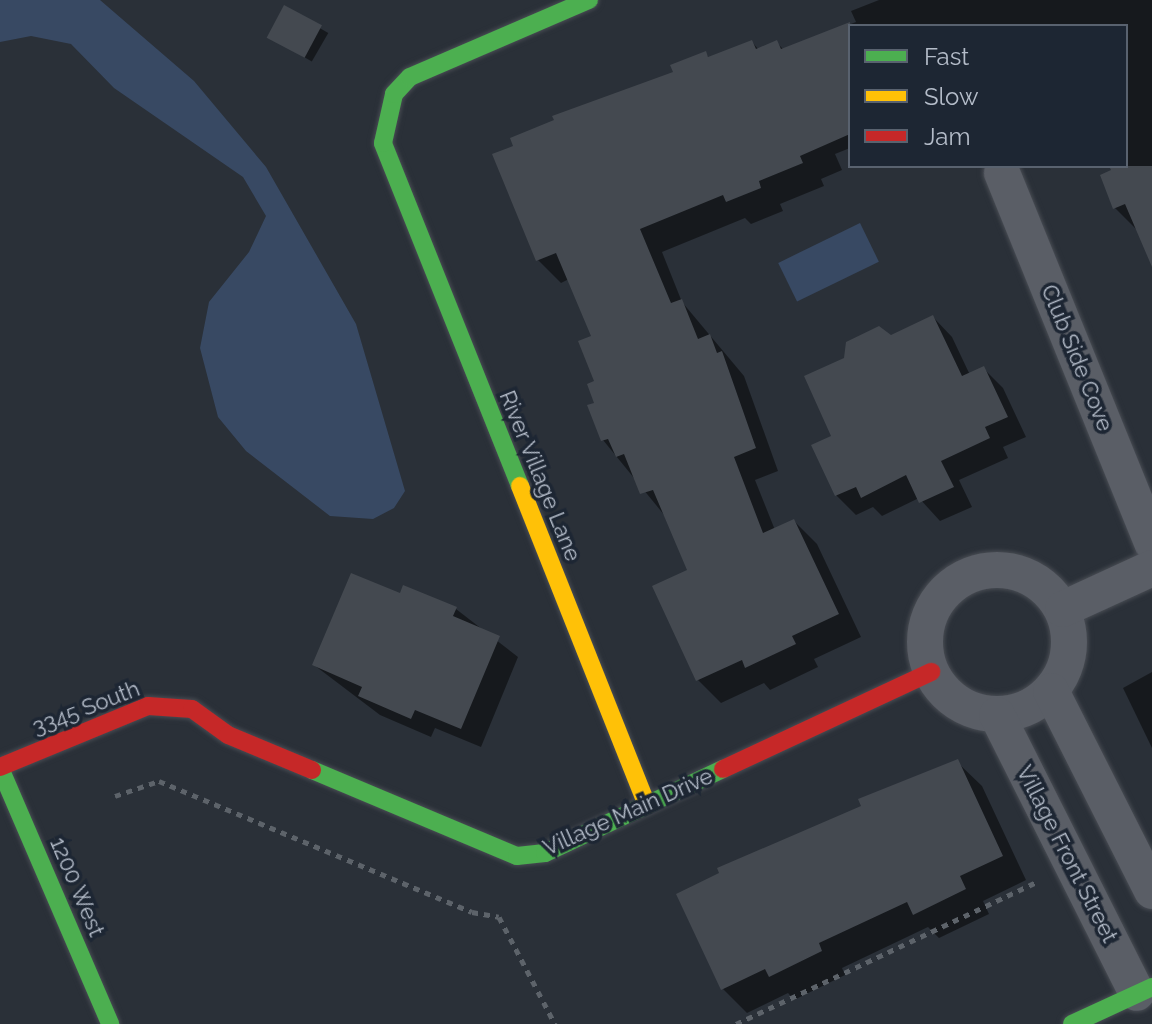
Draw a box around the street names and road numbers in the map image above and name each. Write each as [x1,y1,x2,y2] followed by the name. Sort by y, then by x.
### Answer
[1036,281,1118,435] street label: Club Side Cove
[493,386,587,566] street label: River Village Lane
[29,675,143,741] street label: 3345 South
[1011,761,1123,947] street label: Village Front Street
[539,763,717,861] street label: Village Main Drive
[44,833,110,941] street label: 1200 West

